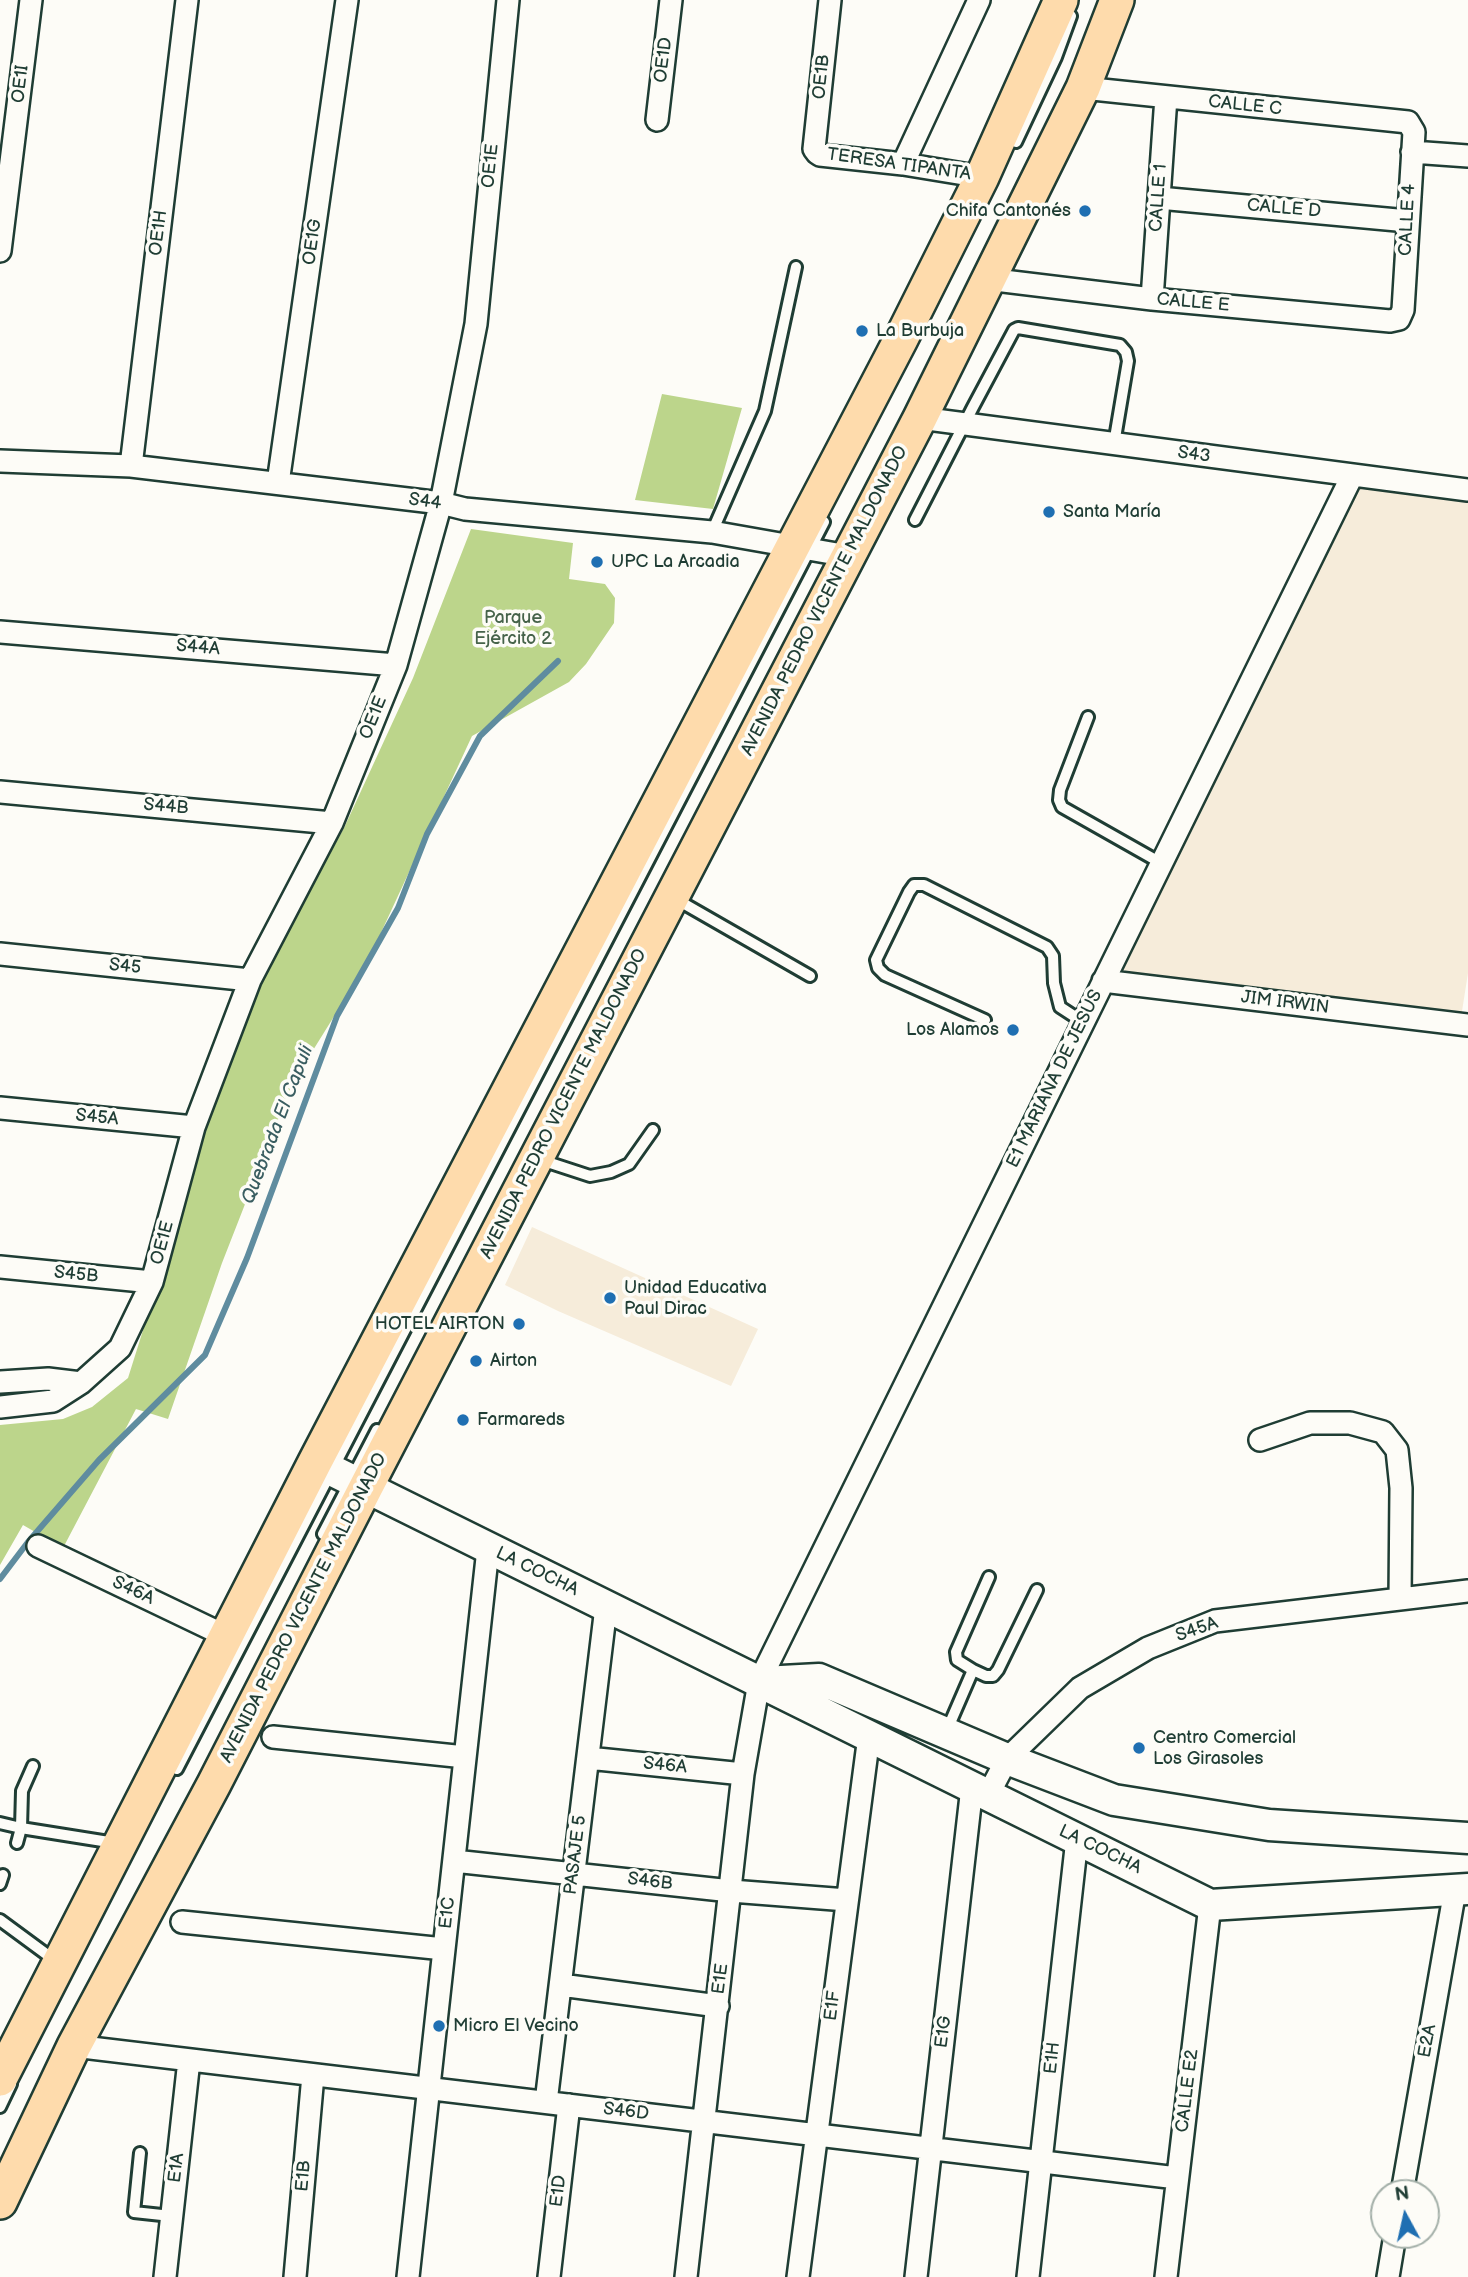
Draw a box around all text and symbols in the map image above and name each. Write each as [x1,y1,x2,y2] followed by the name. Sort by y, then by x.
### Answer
[650,36,678,84] street label: OE1D
[809,54,835,100] street label: OE1B
[8,64,34,104] street label: OE1I
[1207,91,1283,121] street label: CALLE C
[478,143,504,189] street label: OE1E
[826,144,972,186] street label: TERESA TIPANTA
[1146,163,1172,233] street label: CALLE 1
[1395,183,1421,257] street label: CALLE 4
[1246,195,1322,223] street label: CALLE D
[946,200,1071,222] place label: Chifa Cantonés
[1077,203,1093,219] marker: Chifa Cantonés
[145,209,173,257] street label: OE1H
[299,218,327,266] street label: OE1G
[1156,289,1230,317] street label: CALLE E
[876,320,964,342] place label: La Burbuja
[854,323,870,339] marker: La Burbuja
[737,442,913,760] street label: AVENIDA PEDRO VICENTE MALDONADO
[1176,442,1212,468] street label: S43
[407,489,443,515] street label: S44
[1063,501,1161,523] place label: Santa María
[1041,504,1057,520] marker: Santa María
[611,551,740,573] place label: UPC La Arcadia
[589,554,605,570] marker: UPC La Arcadia
[474,607,552,650] park label: Parque Ejército 2
[175,635,221,661] street label: S44A
[356,693,392,743] street label: OE1E
[143,794,189,820] street label: S44B
[476,945,652,1263] street label: AVENIDA PEDRO VICENTE MALDONADO
[108,955,142,979] street label: S45
[1002,986,1108,1172] street label: E1 MARIANA DE JESUS
[1240,987,1330,1019] street label: JIM IRWIN
[906,1019,999,1041] place label: Los Alamos
[1005,1022,1021,1038] marker: Los Alamos
[237,1043,319,1207] water label: Quebrada El Capuli
[74,1105,120,1131] street label: S45A
[147,1219,179,1267] street label: OE1E
[53,1262,99,1288] street label: S45B
[624,1277,767,1320] place label: Unidad Educativa Paul Dirac
[602,1290,618,1306] marker: Unidad Educativa Paul Dirac
[375,1313,505,1335] place label: HOTEL AIRTON
[511,1316,527,1332] marker: HOTEL AIRTON
[490,1350,537,1372] place label: Airton
[468,1353,484,1369] marker: Airton
[477,1409,565,1431] place label: Farmareds
[455,1412,471,1428] marker: Farmareds
[216,1449,392,1767] street label: AVENIDA PEDRO VICENTE MALDONADO
[492,1543,582,1601] street label: LA COCHA
[109,1572,157,1610] street label: S46A
[1173,1613,1221,1647] street label: S45A
[1153,1727,1296,1770] place label: Centro Comercial Los Girasoles
[1131,1740,1147,1756] marker: Centro Comercial Los Girasoles
[642,1753,688,1779] street label: S46A
[560,1814,592,1896] street label: PASAJE 5
[1055,1821,1145,1879] street label: LA COCHA
[626,1869,674,1895] street label: S46B
[436,1896,460,1930] street label: E1C
[708,1962,734,1996] street label: E1E
[820,1990,846,2022] street label: E1F
[453,2015,579,2037] place label: Micro El Vecino
[931,2015,957,2049] street label: E1G
[431,2018,447,2034] marker: Micro El Vecino
[1414,2023,1442,2059] street label: E2A
[1041,2041,1065,2075] street label: E1H
[1172,2048,1204,2134] street label: CALLE E2
[602,2098,650,2126] street label: S46D
[164,2152,190,2184] street label: E1A
[292,2160,316,2192] street label: E1B
[546,2174,572,2208] street label: E1D
[1370,2179,1440,2249] north arrow
[1394,2182,1411,2207] text: N

